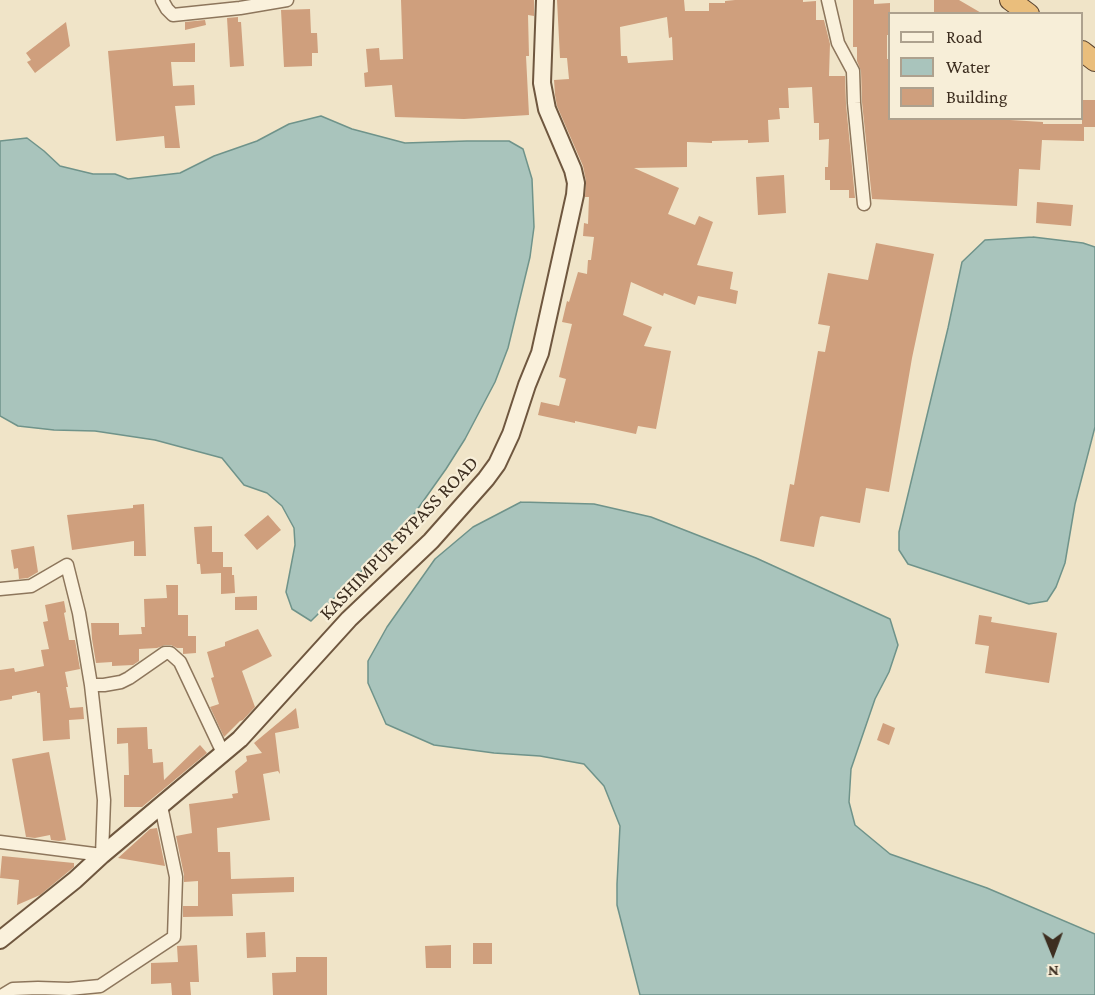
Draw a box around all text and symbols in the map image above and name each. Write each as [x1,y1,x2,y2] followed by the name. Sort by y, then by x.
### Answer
[888,12,1083,120] legend
[946,27,983,47] text: Road
[946,57,990,77] text: Water
[946,87,1007,107] text: Building
[314,451,484,625] street label: KASHIMPUR BYPASS ROAD
[1023,923,1083,983] north arrow
[1048,963,1059,980] text: N

